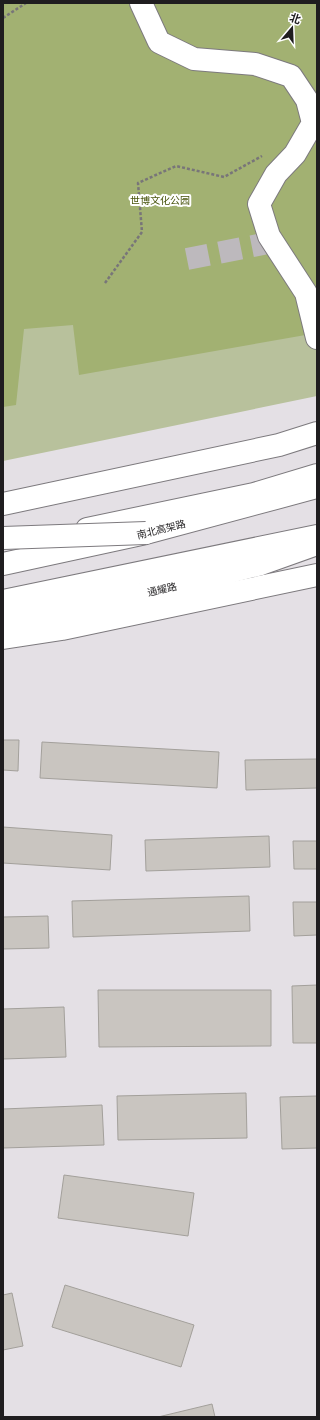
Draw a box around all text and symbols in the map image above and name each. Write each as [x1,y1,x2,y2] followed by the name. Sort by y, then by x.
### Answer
[272,8,312,48] north arrow
[288,10,303,27] text: 北
[130,194,190,206] park label: 世博文化公园
[135,517,187,541] street label: 南北高架路
[146,580,178,598] street label: 通耀路

